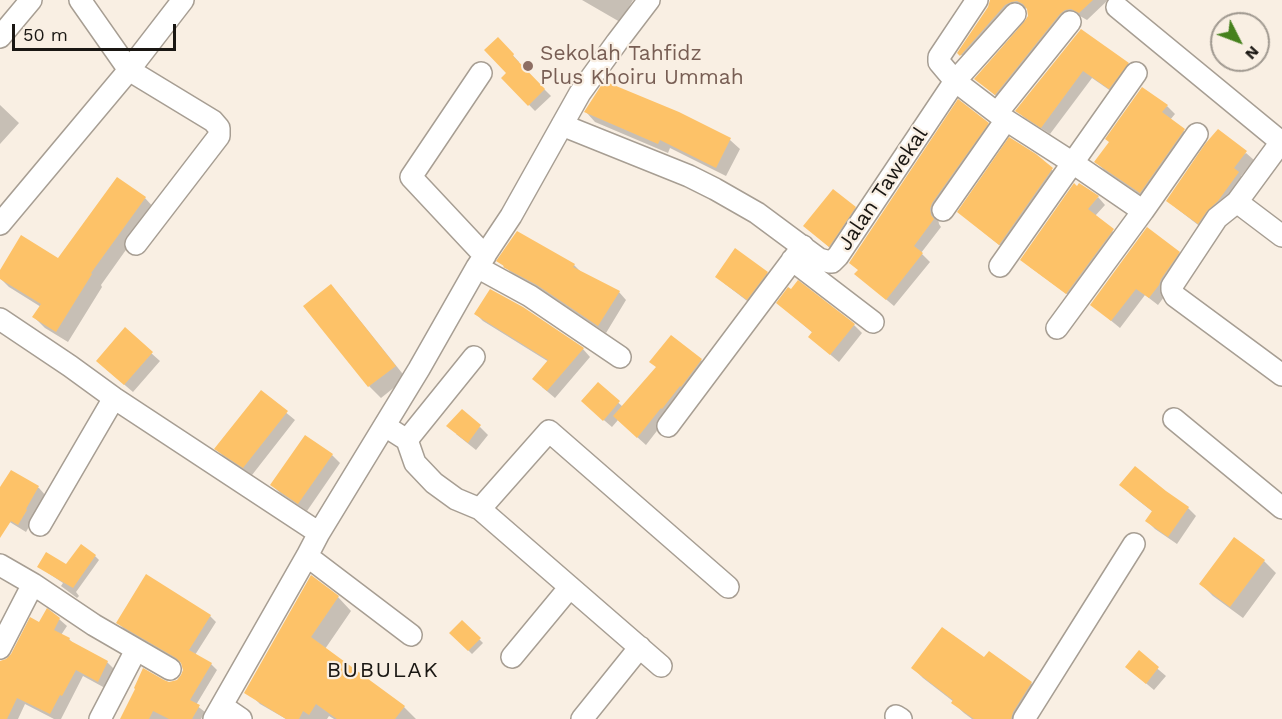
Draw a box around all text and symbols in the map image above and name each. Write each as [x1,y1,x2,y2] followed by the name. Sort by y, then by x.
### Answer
[15,12,178,50] scale bar
[1210,12,1270,72] north arrow
[23,24,68,45] text: 50 m
[540,41,744,91] place label: Sekolah Tahfidz Plus Khoiru Ummah
[1241,42,1263,64] text: N
[521,59,535,73] marker: Sekolah Tahfidz Plus Khoiru Ummah
[832,122,934,256] street label: Jalan Tawekal
[327,658,439,684] district label: BUBULAK

